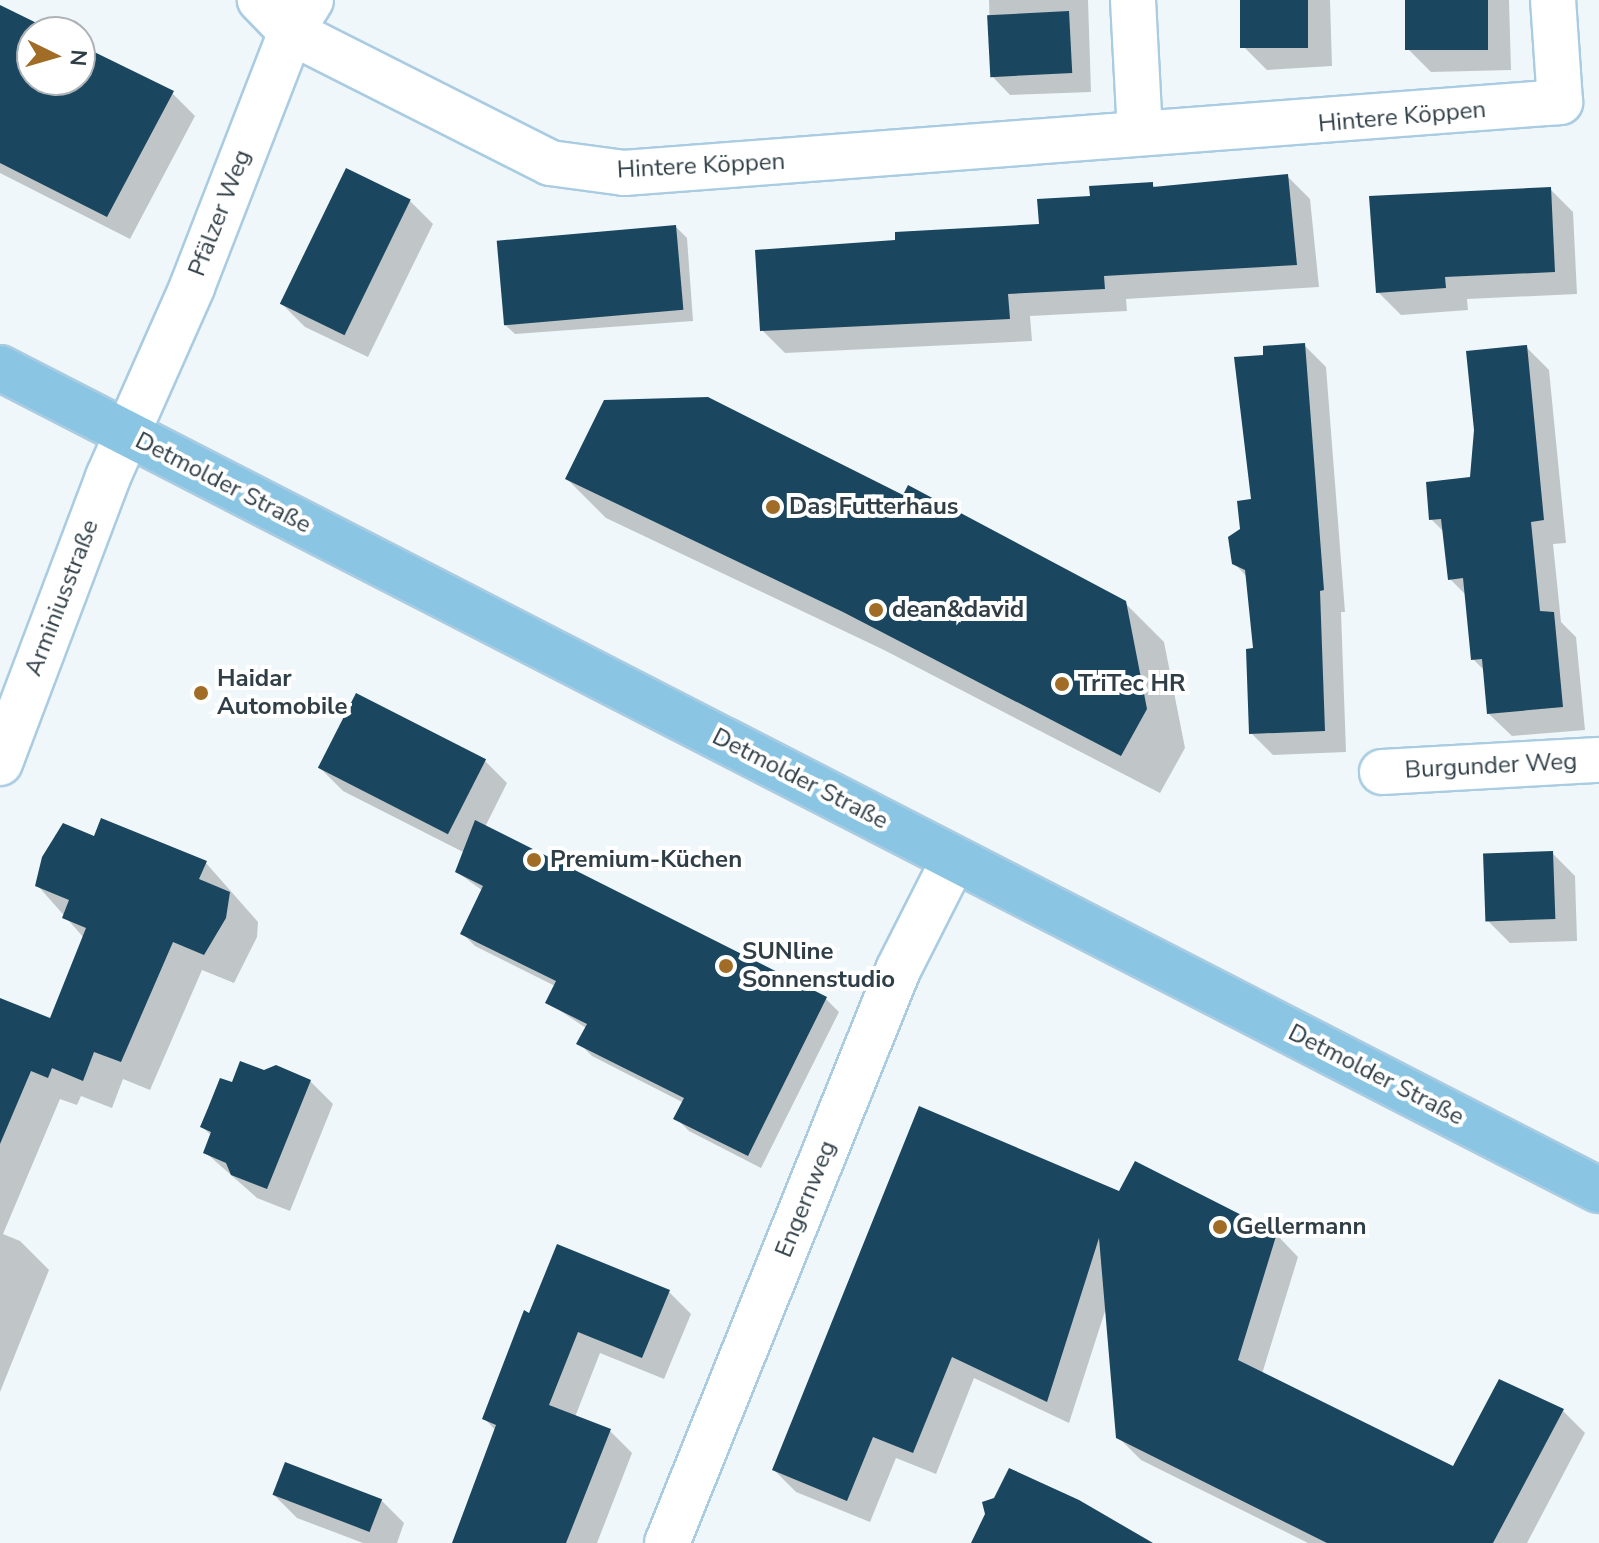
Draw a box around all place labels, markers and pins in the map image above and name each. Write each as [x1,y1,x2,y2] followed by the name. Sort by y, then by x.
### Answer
[789,493,959,521] place label: Das Futterhaus
[764,498,782,516] marker: Das Futterhaus
[892,596,1024,624] place label: dean&david
[867,601,885,619] marker: dean&david
[217,665,348,721] place label: Haidar Automobile
[1078,670,1185,698] place label: TriTec HR
[1053,675,1071,693] marker: TriTec HR
[192,684,210,702] marker: Haidar Automobile
[550,846,742,874] place label: Premium-Küchen
[525,851,543,869] marker: Premium-Küchen
[742,938,895,994] place label: SUNline Sonnenstudio
[717,957,735,975] marker: SUNline Sonnenstudio
[1236,1213,1367,1241] place label: Gellermann
[1211,1218,1229,1236] marker: Gellermann

